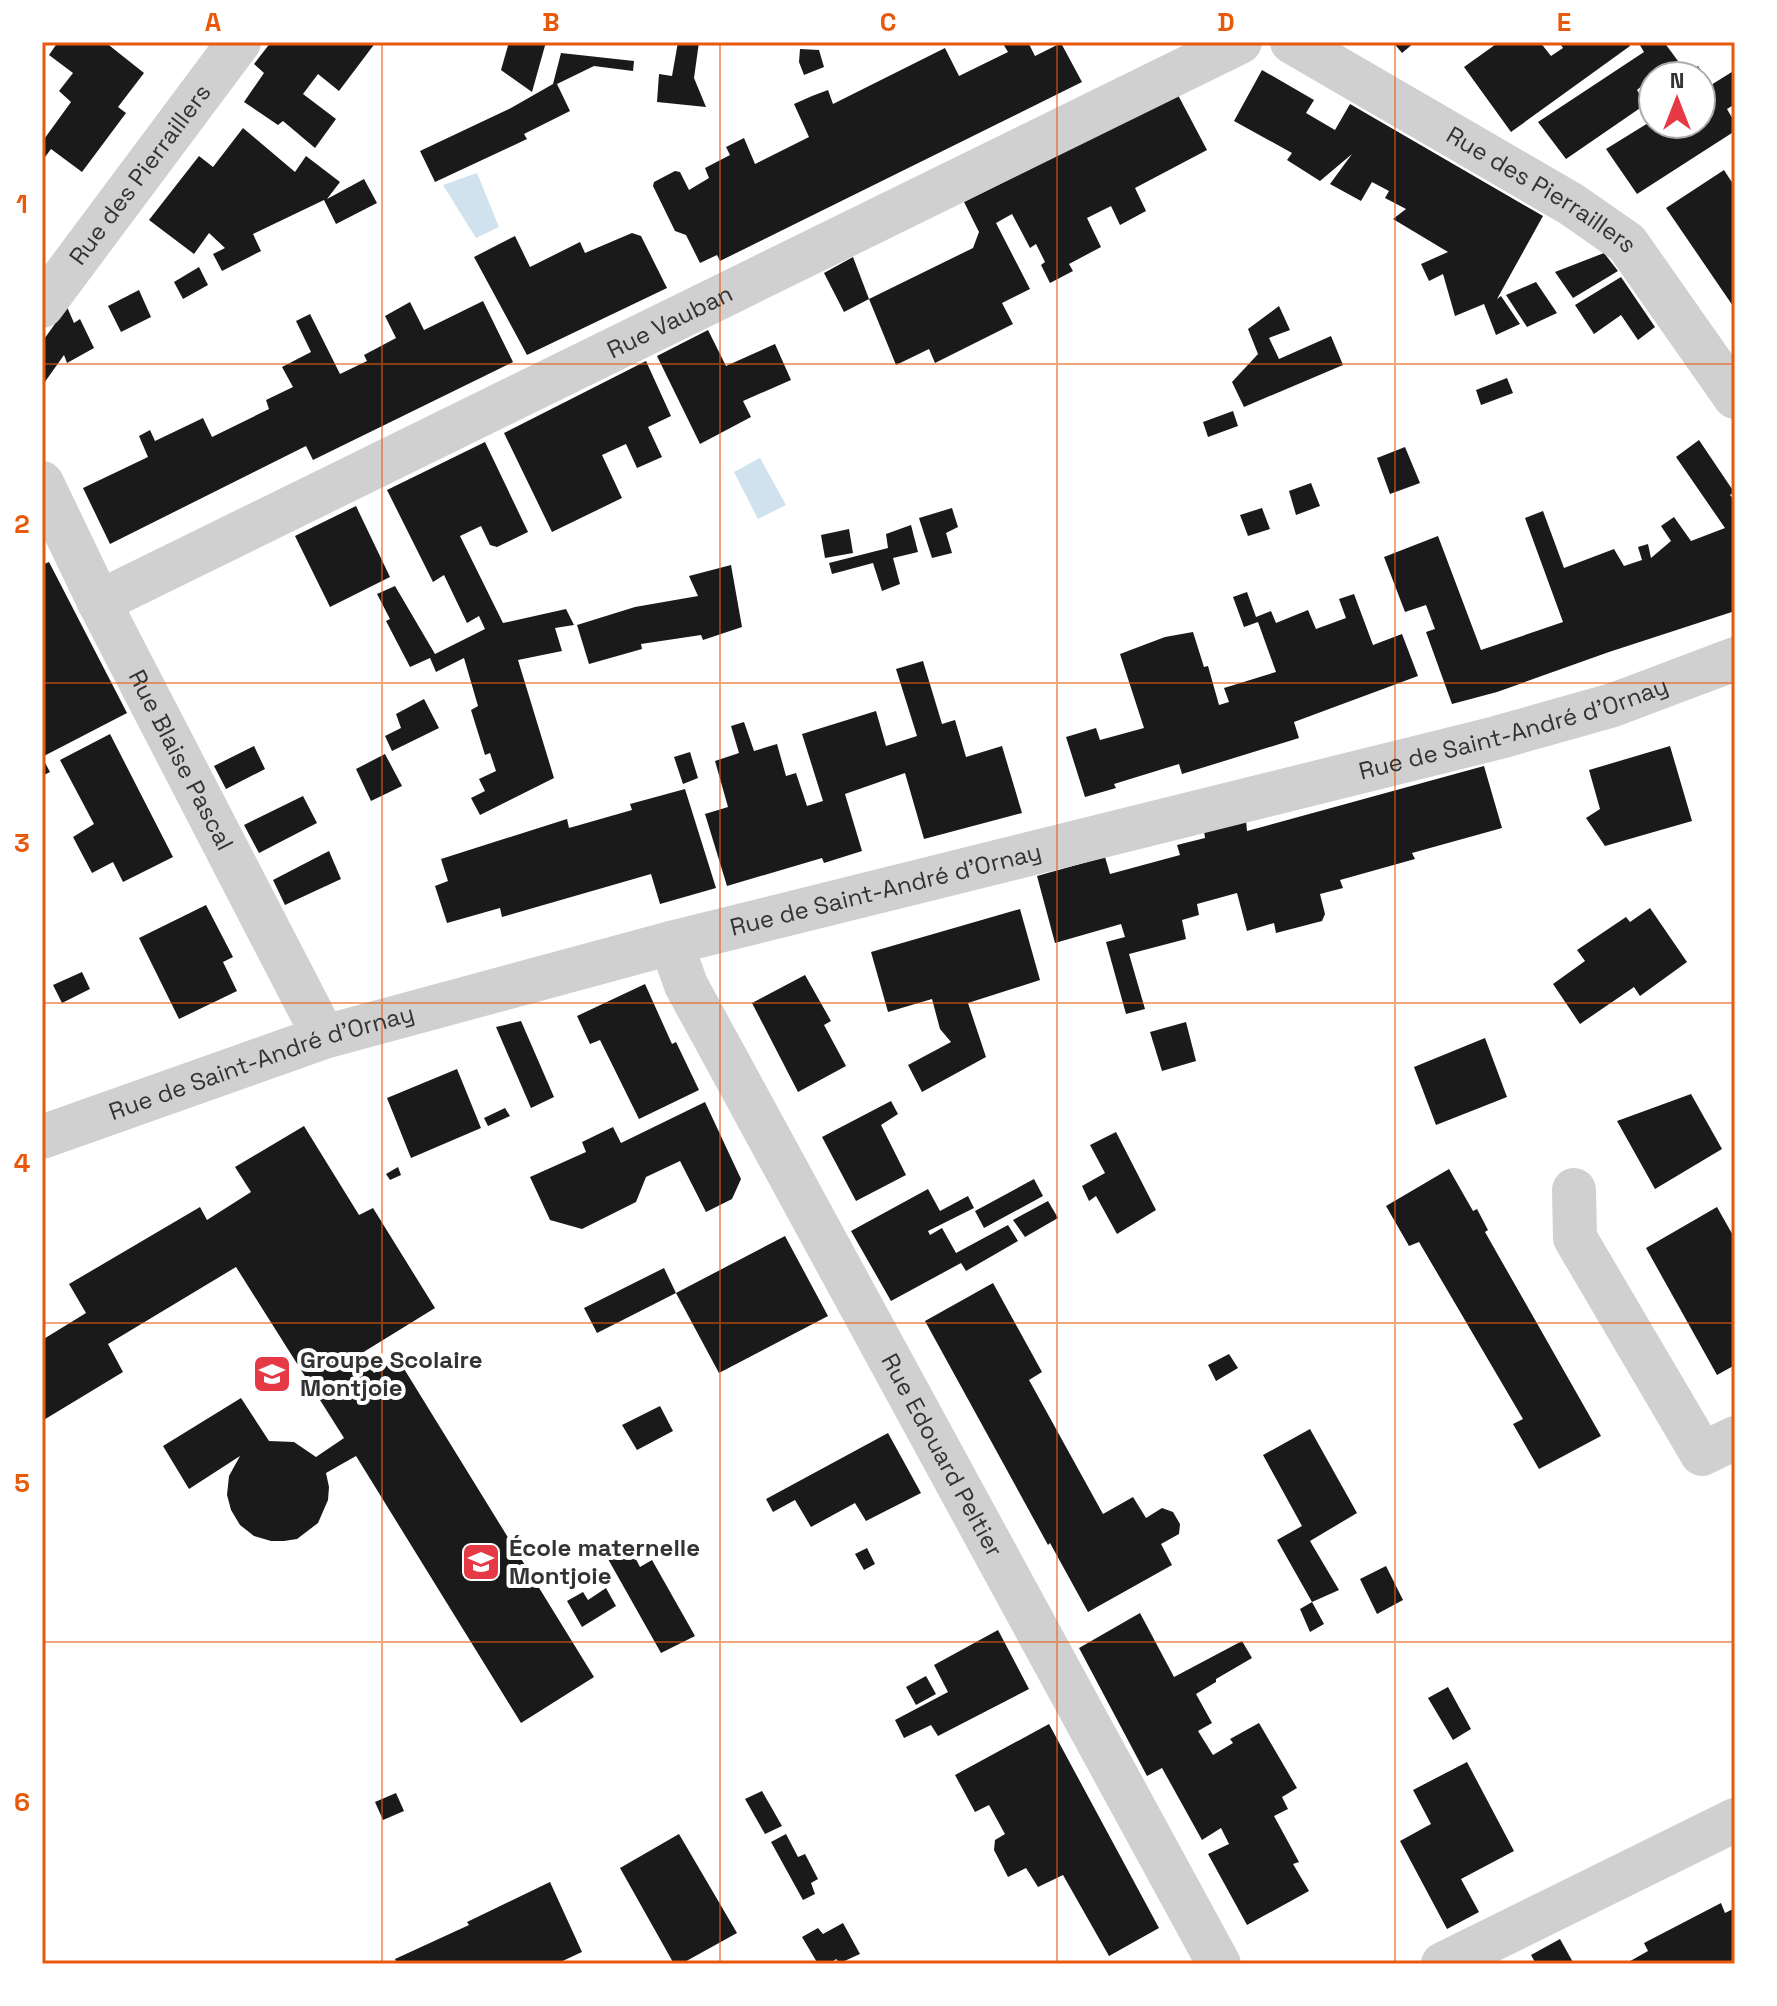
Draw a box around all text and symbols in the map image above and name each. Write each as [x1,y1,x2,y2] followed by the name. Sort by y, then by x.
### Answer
[205,5,222,39] text: A
[542,5,560,39] text: B
[880,5,896,39] text: C
[1217,5,1235,39] text: D
[1557,5,1571,39] text: E
[1637,60,1717,140] north arrow
[1670,66,1684,94] text: N
[62,78,217,271] street label: Rue des Pierraillers
[1441,119,1645,258] street label: Rue des Pierraillers
[16,187,28,221] text: 1
[602,277,738,365] street label: Rue Vauban
[14,507,30,541] text: 2
[122,664,241,856] street label: Rue Blaise Pascal
[1356,670,1672,786] street label: Rue de Saint-André d'Ornay
[14,826,30,860] text: 3
[727,836,1045,943] street label: Rue de Saint-André d'Ornay
[105,997,417,1127] street label: Rue de Saint-André d'Ornay
[14,1146,30,1180] text: 4
[300,1344,483,1403] place label: Groupe Scolaire Montjoie
[875,1348,1010,1562] street label: Rue Edouard Peltier
[251,1353,293,1395] school or university icon: Groupe Scolaire Montjoie
[14,1466,30,1500] text: 5
[509,1532,700,1591] place label: École maternelle Montjoie
[460,1541,502,1583] school or university icon: École maternelle Montjoie
[14,1785,30,1819] text: 6

